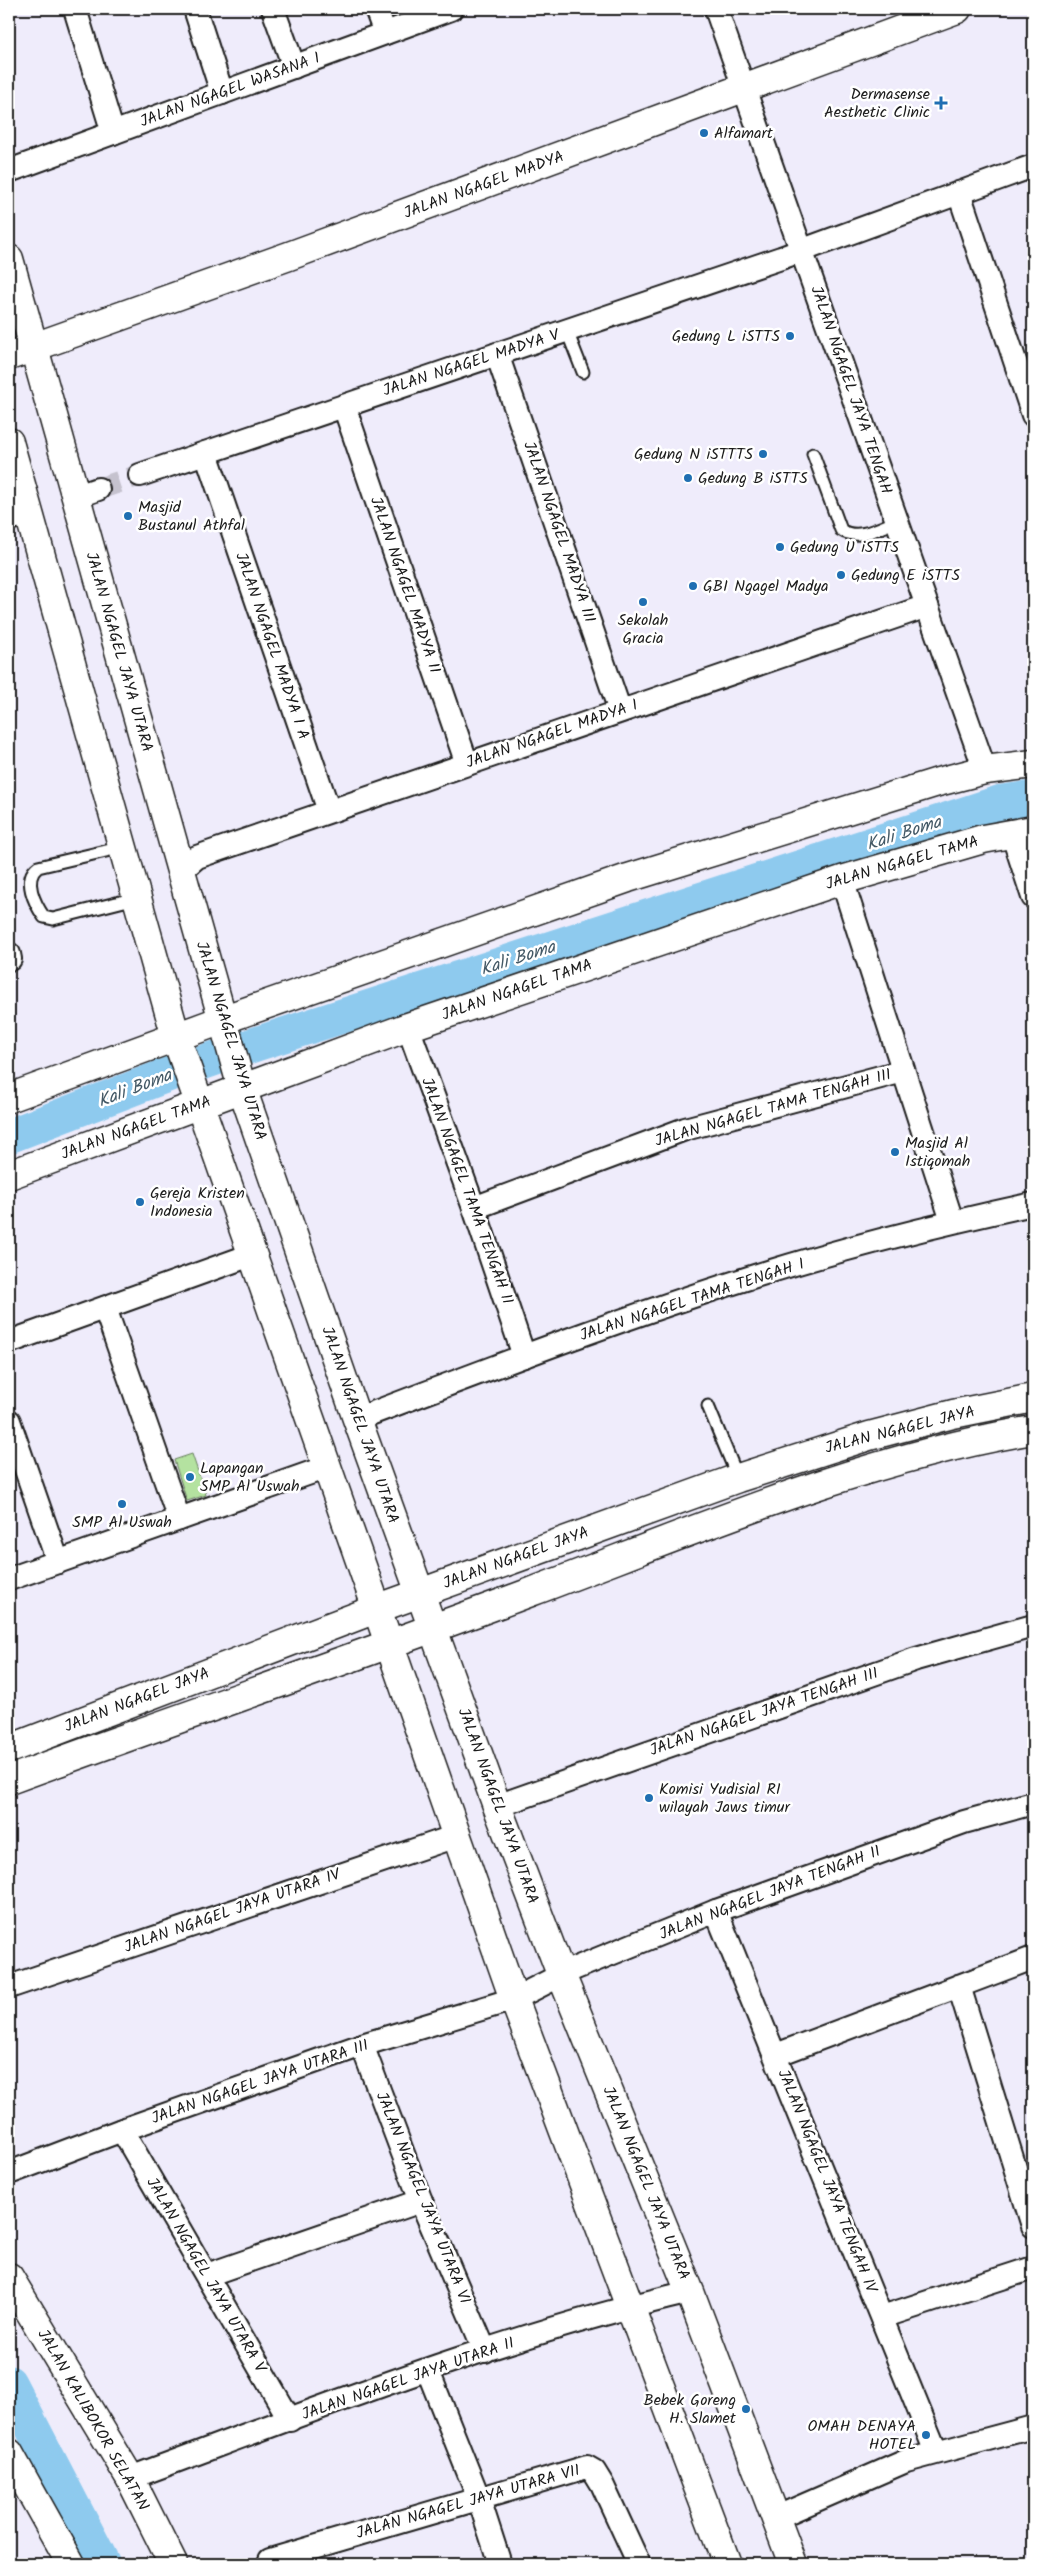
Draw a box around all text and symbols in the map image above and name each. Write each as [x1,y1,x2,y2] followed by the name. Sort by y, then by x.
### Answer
[136,46,324,134] street label: JALAN NGAGEL WASANA I
[824,82,930,125] place label: Dermasense Aesthetic Clinic
[934,96,948,110] marker: Dermasense Aesthetic Clinic
[714,121,774,146] place label: Alfamart
[698,127,710,139] marker: Alfamart
[400,144,568,226] street label: JALAN NGAGEL MADYA
[804,282,898,498] street label: JALAN NGAGEL JAYA TENGAH
[380,322,564,403] street label: JALAN NGAGEL MADYA V
[672,324,780,349] place label: Gedung L iSTTS
[784,330,796,342] marker: Gedung L iSTTS
[516,438,602,626] street label: JALAN NGAGEL MADYA III
[634,442,753,467] place label: Gedung N iSTTTS
[757,448,769,460] marker: Gedung N iSTTTS
[698,466,808,491] place label: Gedung B iSTTS
[682,472,694,484] marker: Gedung B iSTTS
[363,493,447,677] street label: JALAN NGAGEL MADYA II
[138,495,245,538] place label: Masjid Bustanul Athfal
[122,510,134,522] marker: Masjid Bustanul Athfal
[790,535,900,560] place label: Gedung U iSTTS
[774,541,786,553] marker: Gedung U iSTTS
[78,549,160,755] street label: JALAN NGAGEL JAYA UTARA
[228,549,316,743] street label: JALAN NGAGEL MADYA I A
[851,563,960,588] place label: Gedung E iSTTS
[835,569,847,581] marker: Gedung E iSTTS
[703,574,829,599] place label: GBI Ngagel Madya
[687,580,699,592] marker: GBI Ngagel Madya
[637,596,649,608] marker: Sekolah Gracia
[618,608,668,651] place label: Sekolah Gracia
[463,693,641,775] street label: JALAN NGAGEL MADYA I
[863,808,947,860] water label: Kali Boma
[823,829,982,897] street label: JALAN NGAGEL TAMA
[477,933,561,985] water label: Kali Boma
[189,938,273,1144] street label: JALAN NGAGEL JAYA UTARA
[438,952,596,1028] street label: JALAN NGAGEL TAMA
[94,1061,178,1116] water label: Kali Boma
[652,1062,894,1154] street label: JALAN NGAGEL TAMA TENGAH III
[414,1074,520,1308] street label: JALAN NGAGEL TAMA TENGAH II
[57,1089,215,1167] street label: JALAN NGAGEL TAMA
[905,1131,970,1174] place label: Masjid Al Istiqomah
[889,1146,901,1158] marker: Masjid Al Istiqomah
[150,1181,245,1224] place label: Gereja Kristen Indonesia
[134,1196,146,1208] marker: Gereja Kristen Indonesia
[576,1252,808,1348] street label: JALAN NGAGEL TAMA TENGAH I
[314,1323,406,1527] street label: JALAN NGAGEL JAYA UTARA
[822,1399,978,1461] street label: JALAN NGAGEL JAYA
[200,1456,300,1499] place label: Lapangan SMP Al Uswah
[184,1471,196,1483] marker: Lapangan SMP Al Uswah
[116,1498,128,1510] marker: SMP Al Uswah
[72,1510,172,1535] place label: SMP Al Uswah
[440,1520,593,1596] street label: JALAN NGAGEL JAYA
[61,1661,213,1739] street label: JALAN NGAGEL JAYA
[646,1661,882,1763] street label: JALAN NGAGEL JAYA TENGAH III
[451,1704,545,1908] street label: JALAN NGAGEL JAYA UTARA
[659,1777,791,1820] place label: Komisi Yudisial RI wilayah Jaws timur
[643,1792,655,1804] marker: Komisi Yudisial RI wilayah Jaws timur
[656,1839,884,1947] street label: JALAN NGAGEL JAYA TENGAH II
[121,1862,345,1960] street label: JALAN NGAGEL JAYA UTARA IV
[148,2033,372,2131] street label: JALAN NGAGEL JAYA UTARA III
[771,2066,884,2298] street label: JALAN NGAGEL JAYA TENGAH IV
[596,2082,696,2284] street label: JALAN NGAGEL JAYA UTARA
[369,2088,477,2308] street label: JALAN NGAGEL JAYA UTARA VI
[140,2173,273,2379] street label: JALAN NGAGEL JAYA UTARA V
[31,2324,155,2516] street label: JALAN KALIBOKOR SELATAN
[298,2331,518,2427] street label: JALAN NGAGEL JAYA UTARA II
[643,2388,737,2431] place label: Bebek Goreng H. Slamet
[740,2403,752,2415] marker: Bebek Goreng H. Slamet
[808,2414,916,2457] place label: OMAH DENAYA HOTEL
[920,2429,932,2441] marker: OMAH DENAYA HOTEL
[353,2458,583,2546] street label: JALAN NGAGEL JAYA UTARA VII

